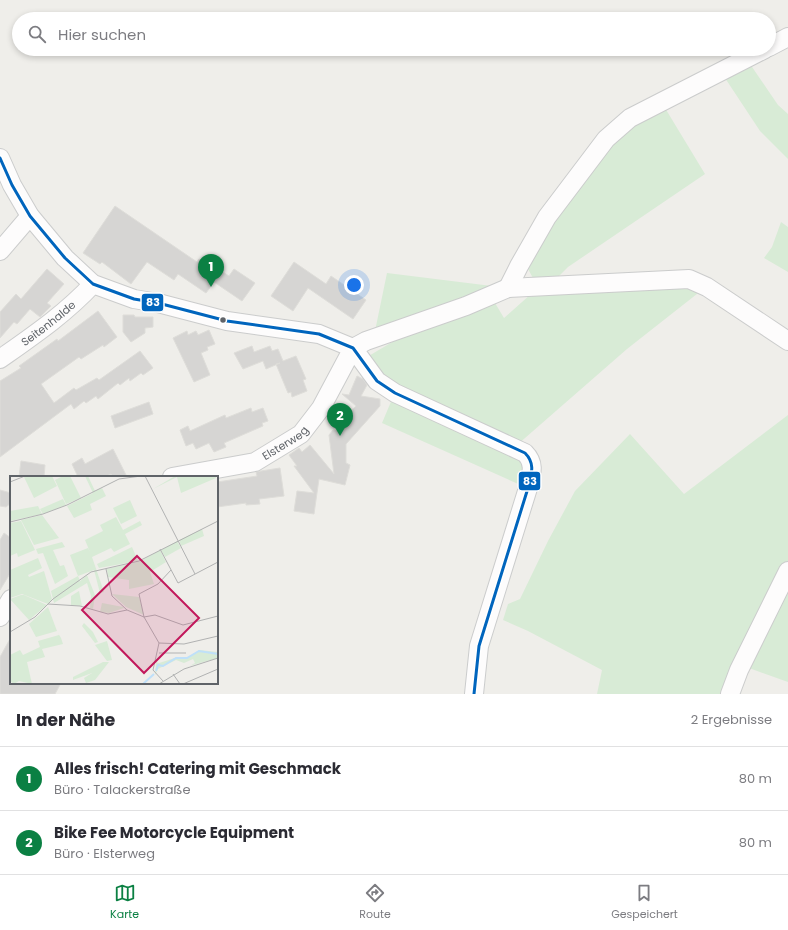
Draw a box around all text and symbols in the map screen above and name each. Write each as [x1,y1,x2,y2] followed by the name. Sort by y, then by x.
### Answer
[12,12,776,56] search box
[26,23,48,45] icon: search
[58,24,146,45] text: Hier suchen
[198,254,224,287] pin: 1
[344,275,364,295] your location
[141,293,164,312] line badge: 83
[146,294,160,310] text: 83
[18,297,79,350] street label: Seitenhalde
[218,315,228,325] unlabelled marker
[327,403,353,436] pin: 2
[259,423,312,464] street label: Elsterweg
[518,471,541,491] line badge: 83
[523,473,537,489] text: 83
[10,476,218,684] inset map
[16,708,115,732] text: In der Nähe
[691,710,772,729] text: 2 Ergebnisse
[54,758,341,779] text: Alles frisch! Catering mit Geschmack
[27,769,31,788] text: 1
[739,769,772,788] text: 80 m
[54,780,191,799] text: Büro · Talackerstraße
[54,822,294,843] text: Bike Fee Motorcycle Equipment
[25,833,33,852] text: 2
[739,833,772,852] text: 80 m
[54,844,155,863] text: Büro · Elsterweg
[110,882,139,923] tab: Karte
[359,882,391,923] tab: Route
[611,882,678,923] tab: Gespeichert

